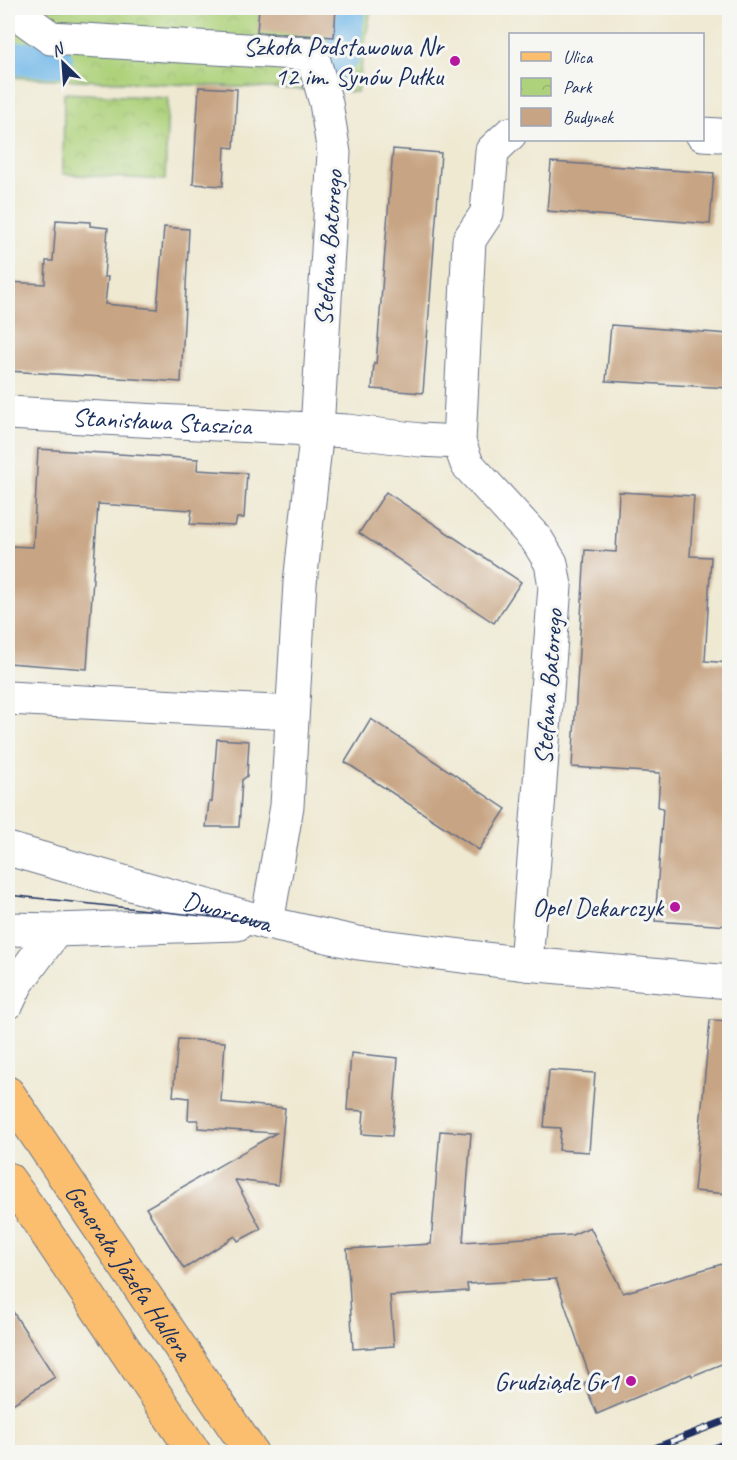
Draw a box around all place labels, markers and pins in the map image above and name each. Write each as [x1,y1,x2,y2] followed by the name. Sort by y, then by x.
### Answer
[243,30,446,93] place label: Szkoła Podstawowa Nr 12 im. Synów Pułku
[448,54,462,68] marker: Szkoła Podstawowa Nr 12 im. Synów Pułku
[532,891,665,924] place label: Opel Dekarczyk
[668,900,682,914] marker: Opel Dekarczyk
[494,1365,620,1398] place label: Grudziądz Gr1
[624,1374,638,1388] marker: Grudziądz Gr1

